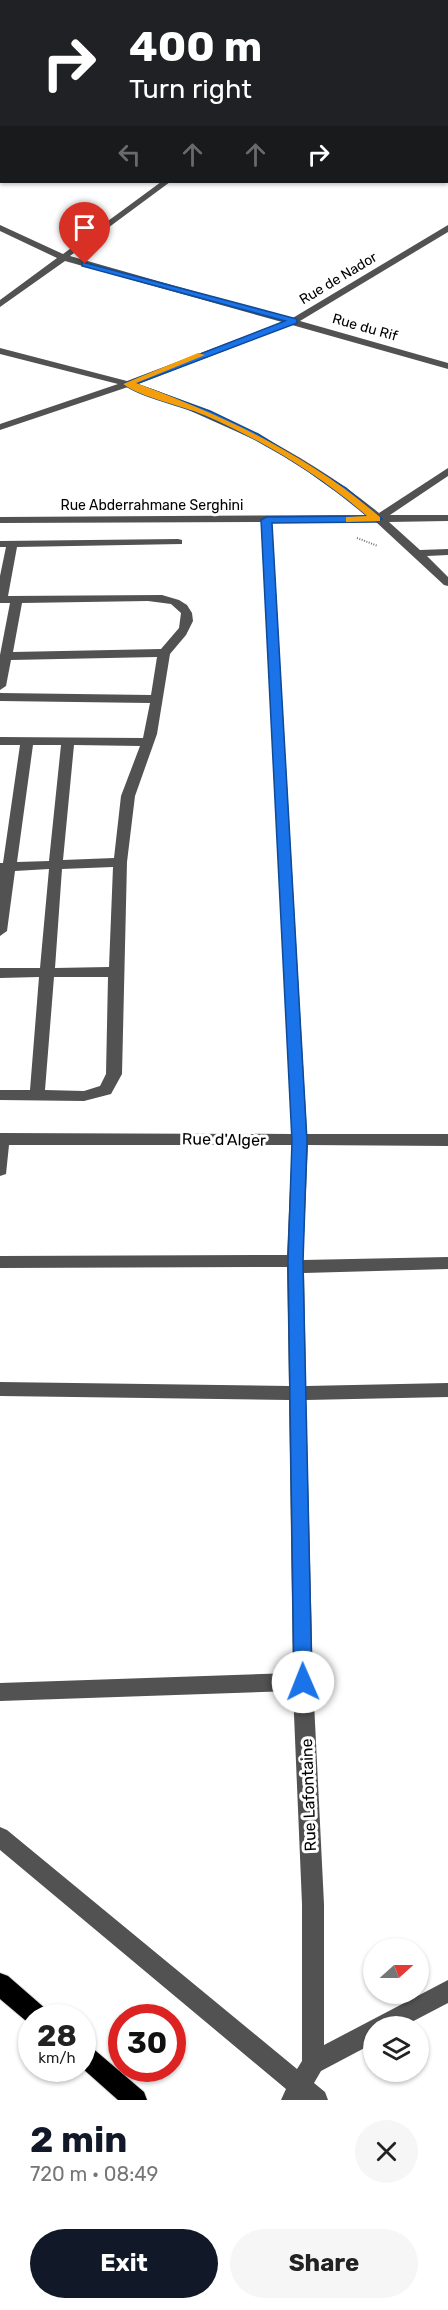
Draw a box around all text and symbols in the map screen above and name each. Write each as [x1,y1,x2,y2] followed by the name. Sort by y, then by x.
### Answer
[129,22,262,72] text: 400 m
[30,24,108,102] icon: right
[129,73,252,105] text: Turn right
[113,138,146,171] icon: left
[176,138,209,171] icon: ahead
[239,138,272,171] icon: ahead
[302,138,335,171] icon: right
[59,202,110,264] pin
[68,211,101,244] icon: arrive
[296,248,381,308] street label: Rue de Nador
[330,310,400,345] street label: Rue du Rif
[61,497,243,514] street label: Rue Abderrahmane Serghini
[182,1129,266,1150] street label: Rue d'Alger
[271,1650,335,1714] position arrow
[297,1738,320,1852] street label: Rue Lafontaine
[363,1938,429,2004] north arrow
[363,1938,429,2082] map controls
[108,2004,186,2082] speed limit sign: 30
[363,2016,429,2082] button: layers
[37,2018,77,2054] text: 28
[38,2049,76,2067] text: km/h
[30,2118,128,2161] text: 2 min
[355,2120,418,2183] button: close
[30,2162,158,2186] text: 720 m · 08:49
[30,2229,218,2298] button: Exit
[230,2229,418,2298] button: Share

